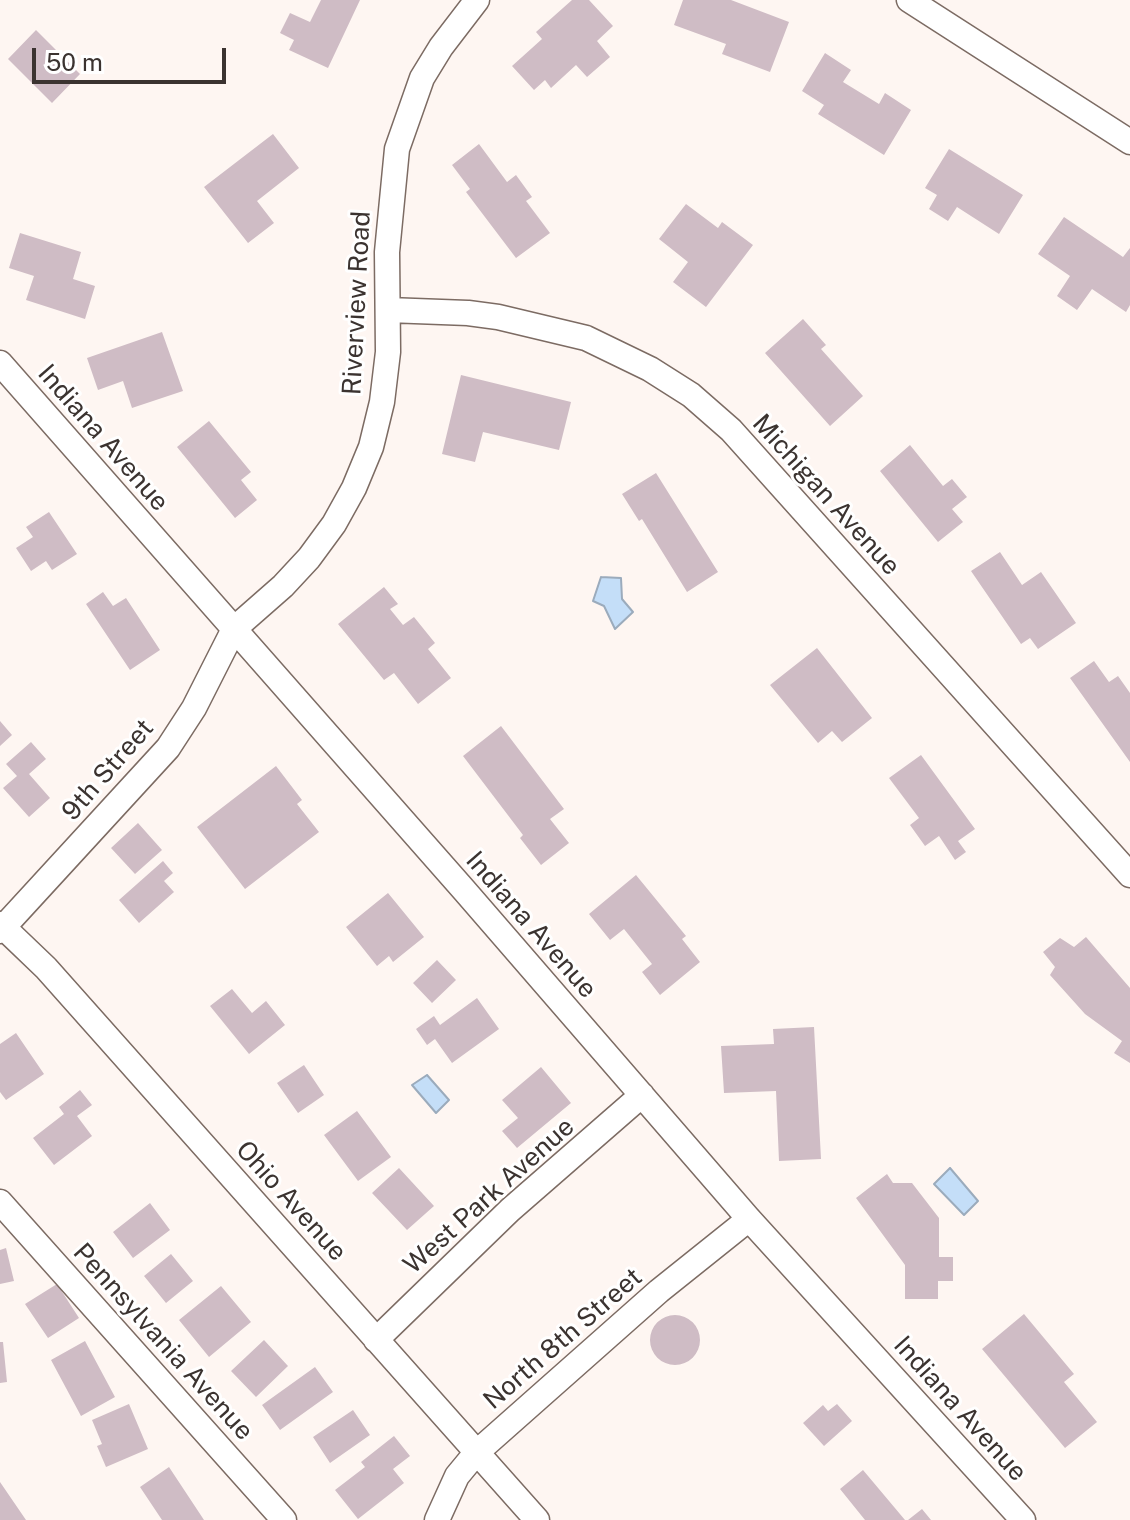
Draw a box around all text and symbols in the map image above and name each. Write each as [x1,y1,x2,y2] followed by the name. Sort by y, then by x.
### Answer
[36,32,230,82] scale bar
[46,48,103,76] text: 50 m
[337,210,377,396] street label: Riverview Road
[31,358,175,518] street label: Indiana Avenue
[746,408,906,582] street label: Michigan Avenue
[56,713,160,827] street label: 9th Street
[459,845,603,1005] street label: Indiana Avenue
[397,1111,581,1281] street label: West Park Avenue
[229,1135,353,1267] street label: Ohio Avenue
[66,1237,260,1447] street label: Pennsylvania Avenue
[477,1262,649,1416] street label: North 8th Street
[887,1330,1033,1488] street label: Indiana Avenue

